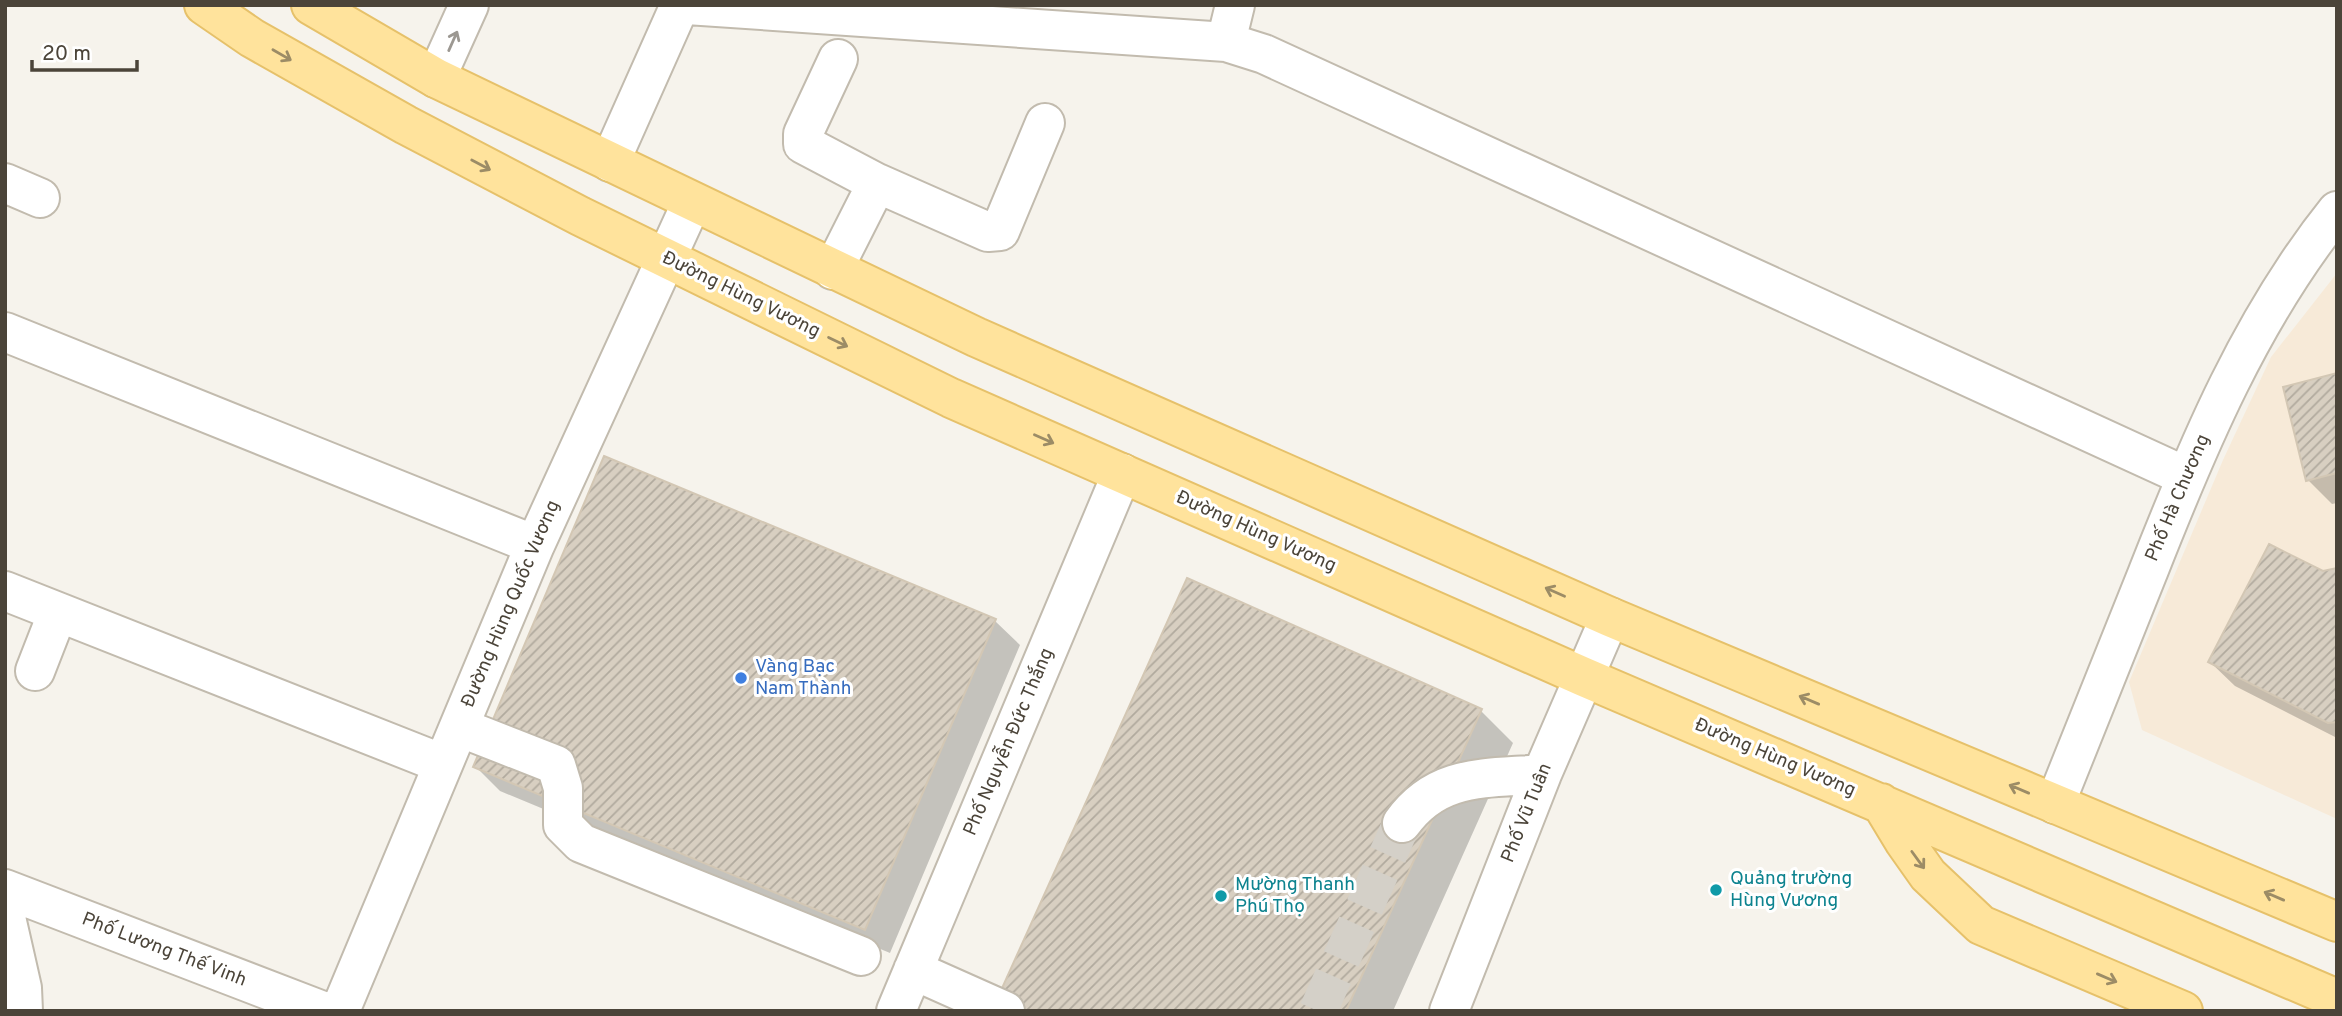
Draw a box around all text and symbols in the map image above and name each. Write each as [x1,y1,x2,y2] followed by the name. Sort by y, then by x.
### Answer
[32,28,136,72] scale bar
[447,31,460,53] one-way arrow
[42,41,91,68] text: 20 m
[271,49,292,62] one-way arrow
[470,158,491,172] one-way arrow
[658,246,824,344] street label: Đường Hùng Vương
[827,336,848,350] one-way arrow
[2140,431,2216,565] street label: Phố Hà Chương
[1033,433,1055,446] one-way arrow
[1172,486,1340,578] street label: Đường Hùng Vương
[456,497,566,711] street label: Đường Hùng Quốc Vương
[1545,585,1566,598] one-way arrow
[958,644,1059,840] street label: Phố Nguyễn Đức Thắng
[755,655,851,701] place label: Vàng Bạc Nam Thành
[733,670,749,686] marker: Vàng Bạc Nam Thành
[1799,693,1821,706] one-way arrow
[1691,713,1859,803] street label: Đường Hùng Vương
[1496,760,1558,866] street label: Phố Vũ Tuân
[2009,781,2030,794] one-way arrow
[1910,851,1925,870] one-way arrow
[1730,867,1852,913] place label: Quảng trường Hùng Vương
[1235,873,1355,919] place label: Mường Thanh Phú Thọ
[1708,882,1724,898] marker: Quảng trường Hùng Vương
[1213,888,1229,904] marker: Mường Thanh Phú Thọ
[2264,889,2285,902] one-way arrow
[78,908,250,992] street label: Phố Lương Thế Vinh
[2096,973,2117,986] one-way arrow

